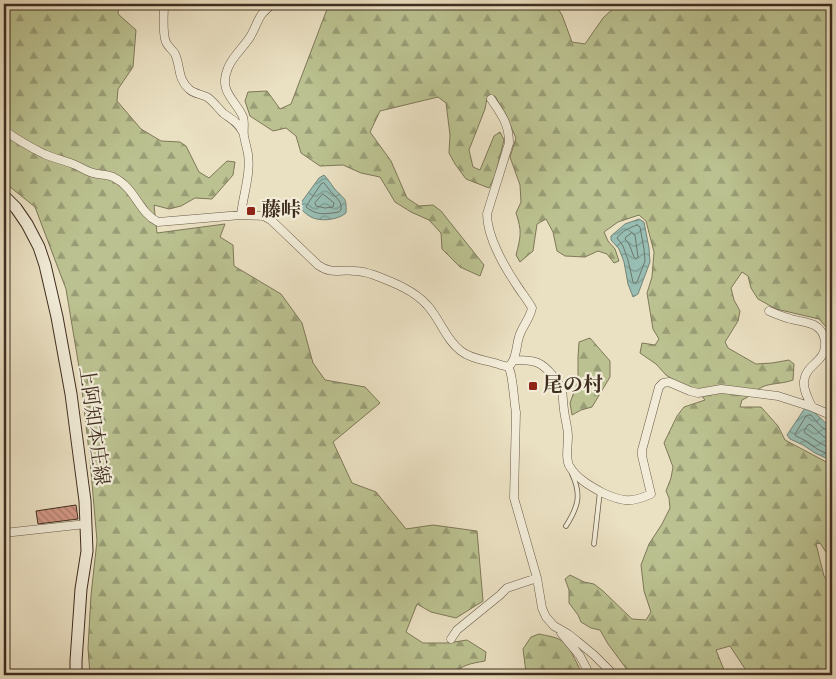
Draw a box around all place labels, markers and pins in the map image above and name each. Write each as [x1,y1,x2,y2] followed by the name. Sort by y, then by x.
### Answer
[261,197,301,225] place label: 藤峠
[245,205,257,217] marker: 藤峠
[543,372,603,400] place label: 尾の村
[527,380,539,392] marker: 尾の村

